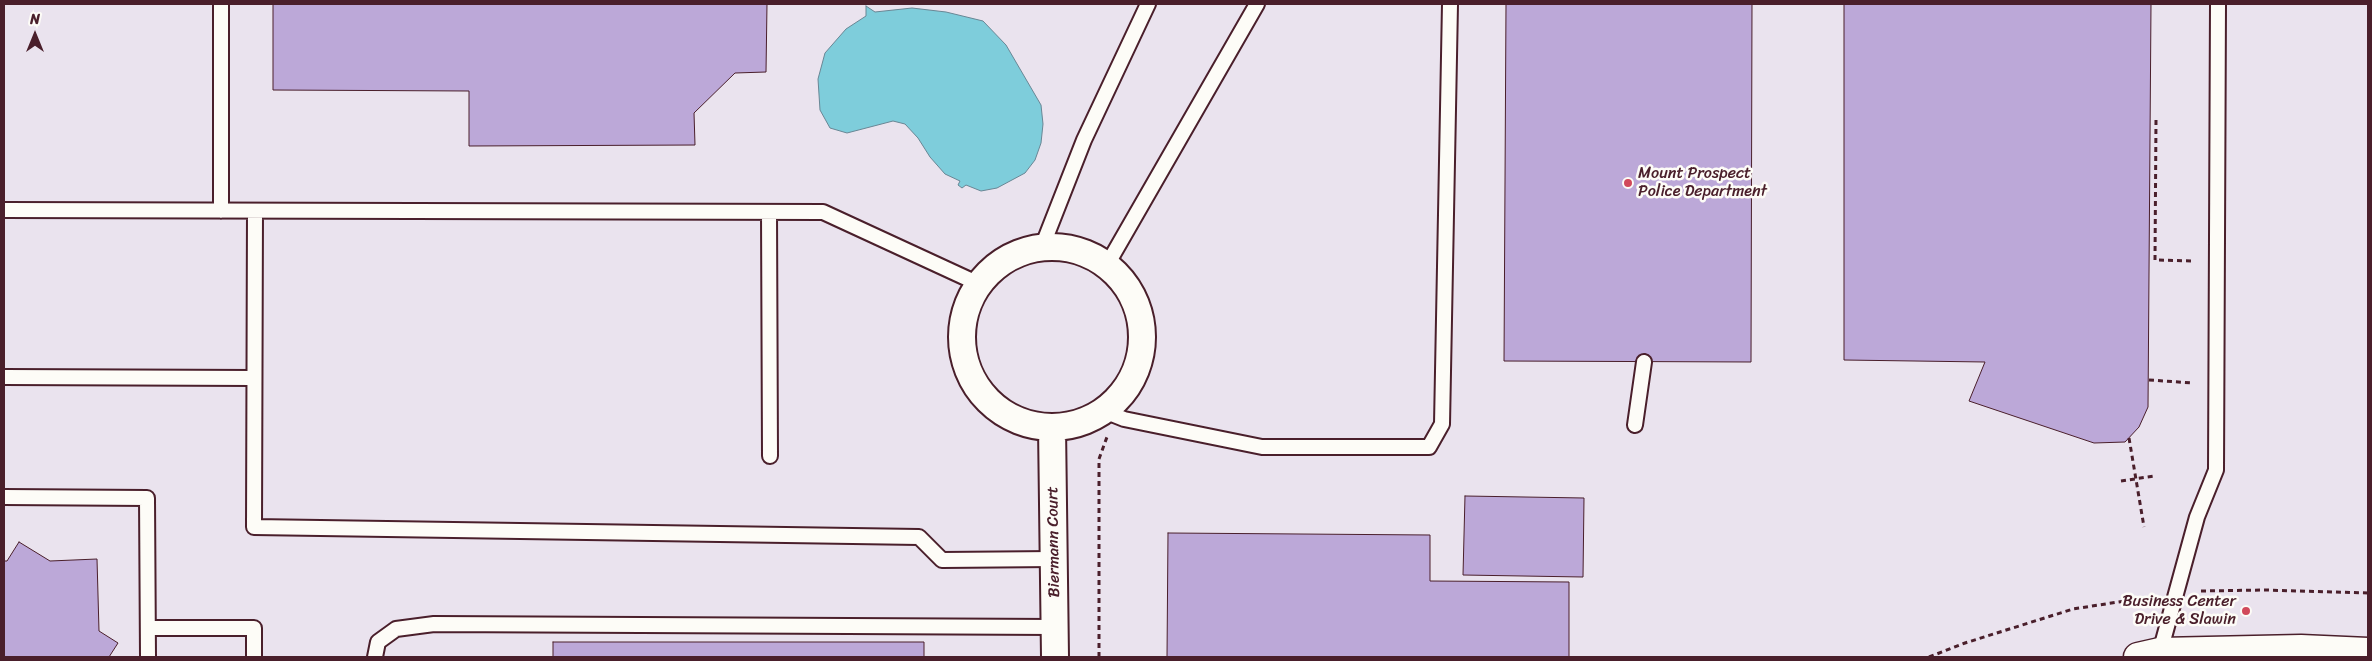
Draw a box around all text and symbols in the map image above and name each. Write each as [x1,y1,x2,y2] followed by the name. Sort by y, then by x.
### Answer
[30,7,40,32] text: N
[10,10,60,60] north arrow
[1638,164,1767,202] place label: Mount Prospect Police Department
[1622,177,1634,189] marker: Mount Prospect Police Department
[1043,486,1065,598] street label: Biermann Court
[2123,592,2236,630] place label: Business Center Drive & Slawin
[2240,605,2252,617] marker: Business Center Drive & Slawin

